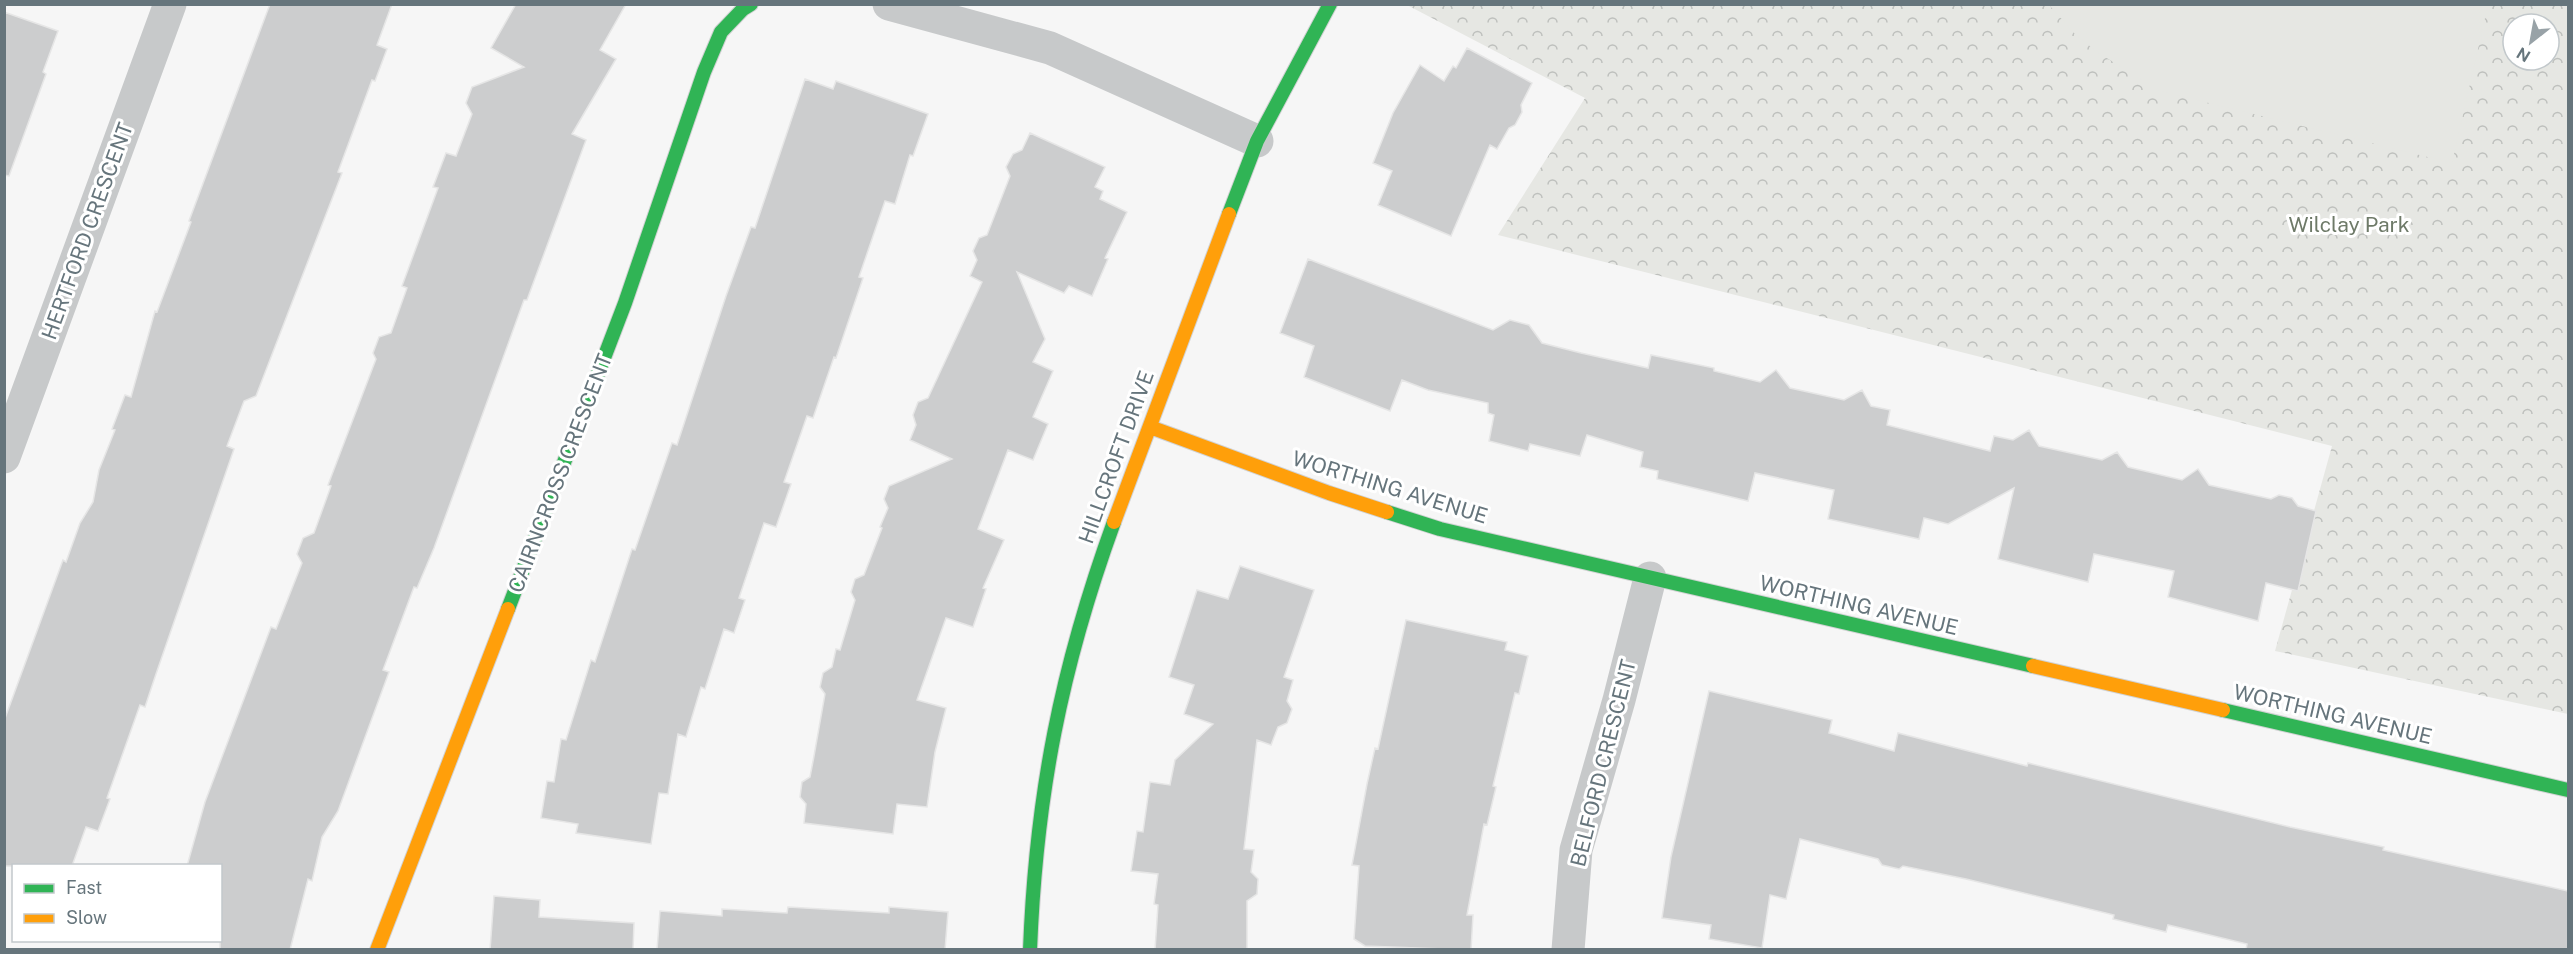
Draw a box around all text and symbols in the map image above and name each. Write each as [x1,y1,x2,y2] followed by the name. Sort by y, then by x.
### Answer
[2501,12,2561,72] north arrow
[2513,43,2534,66] text: N
[36,119,138,343] street label: HERTFORD CRESCENT
[2288,212,2410,237] park label: Wilclay Park
[503,350,617,596] street label: CAIRNCROSS CRESCENT
[1073,367,1159,547] street label: HILLCROFT DRIVE
[1289,445,1491,529] street label: WORTHING AVENUE
[1757,570,1961,640] street label: WORTHING AVENUE
[1565,657,1641,869] street label: BELFORD CRESCENT
[2231,679,2435,749] street label: WORTHING AVENUE
[12,864,222,942] legend
[66,877,102,898] text: Fast
[66,907,107,928] text: Slow

